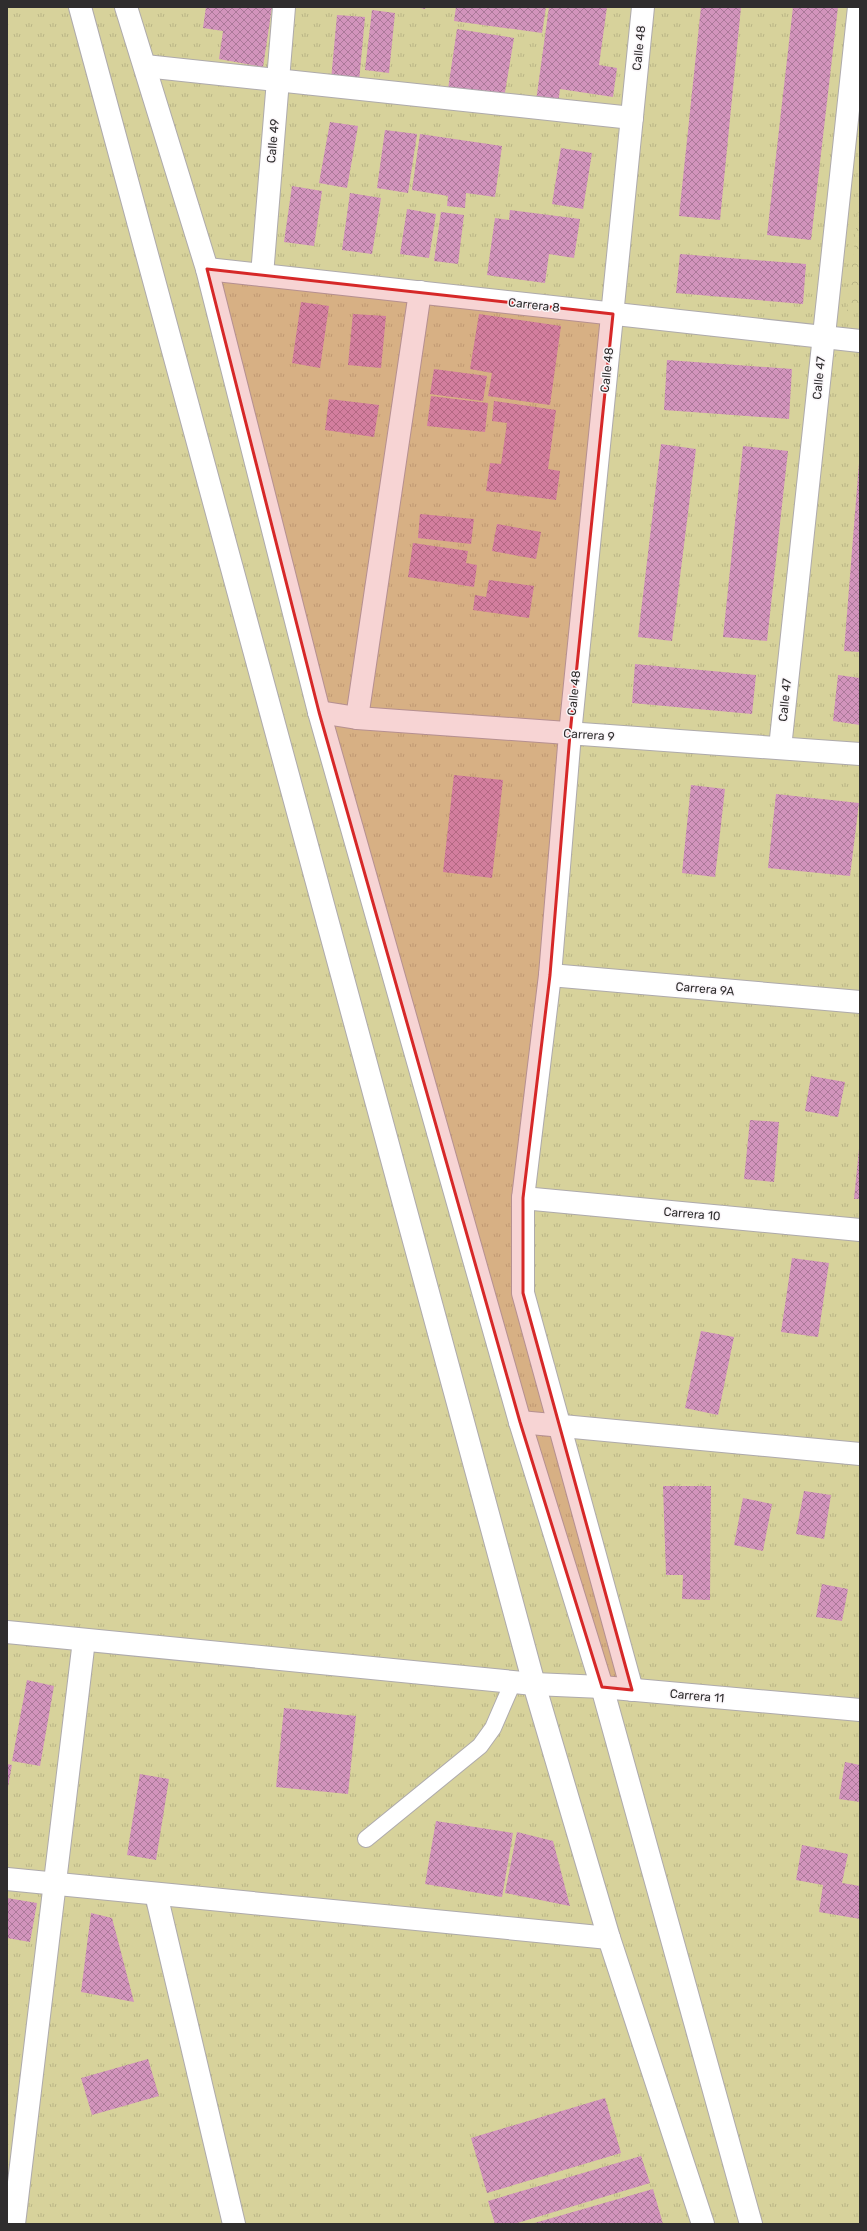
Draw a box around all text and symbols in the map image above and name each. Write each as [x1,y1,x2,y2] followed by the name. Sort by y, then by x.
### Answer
[630,25,648,71] street label: Calle 48
[264,118,282,164] street label: Calle 49
[507,295,561,315] street label: Carrera 8
[598,347,616,393] street label: Calle 48
[810,356,828,400] street label: Calle 47
[565,670,583,716] street label: Calle 48
[776,678,794,722] street label: Calle 47
[563,726,615,744] street label: Carrera 9
[675,979,735,999] street label: Carrera 9A
[663,1205,721,1223] street label: Carrera 10
[669,1687,725,1705] street label: Carrera 11

